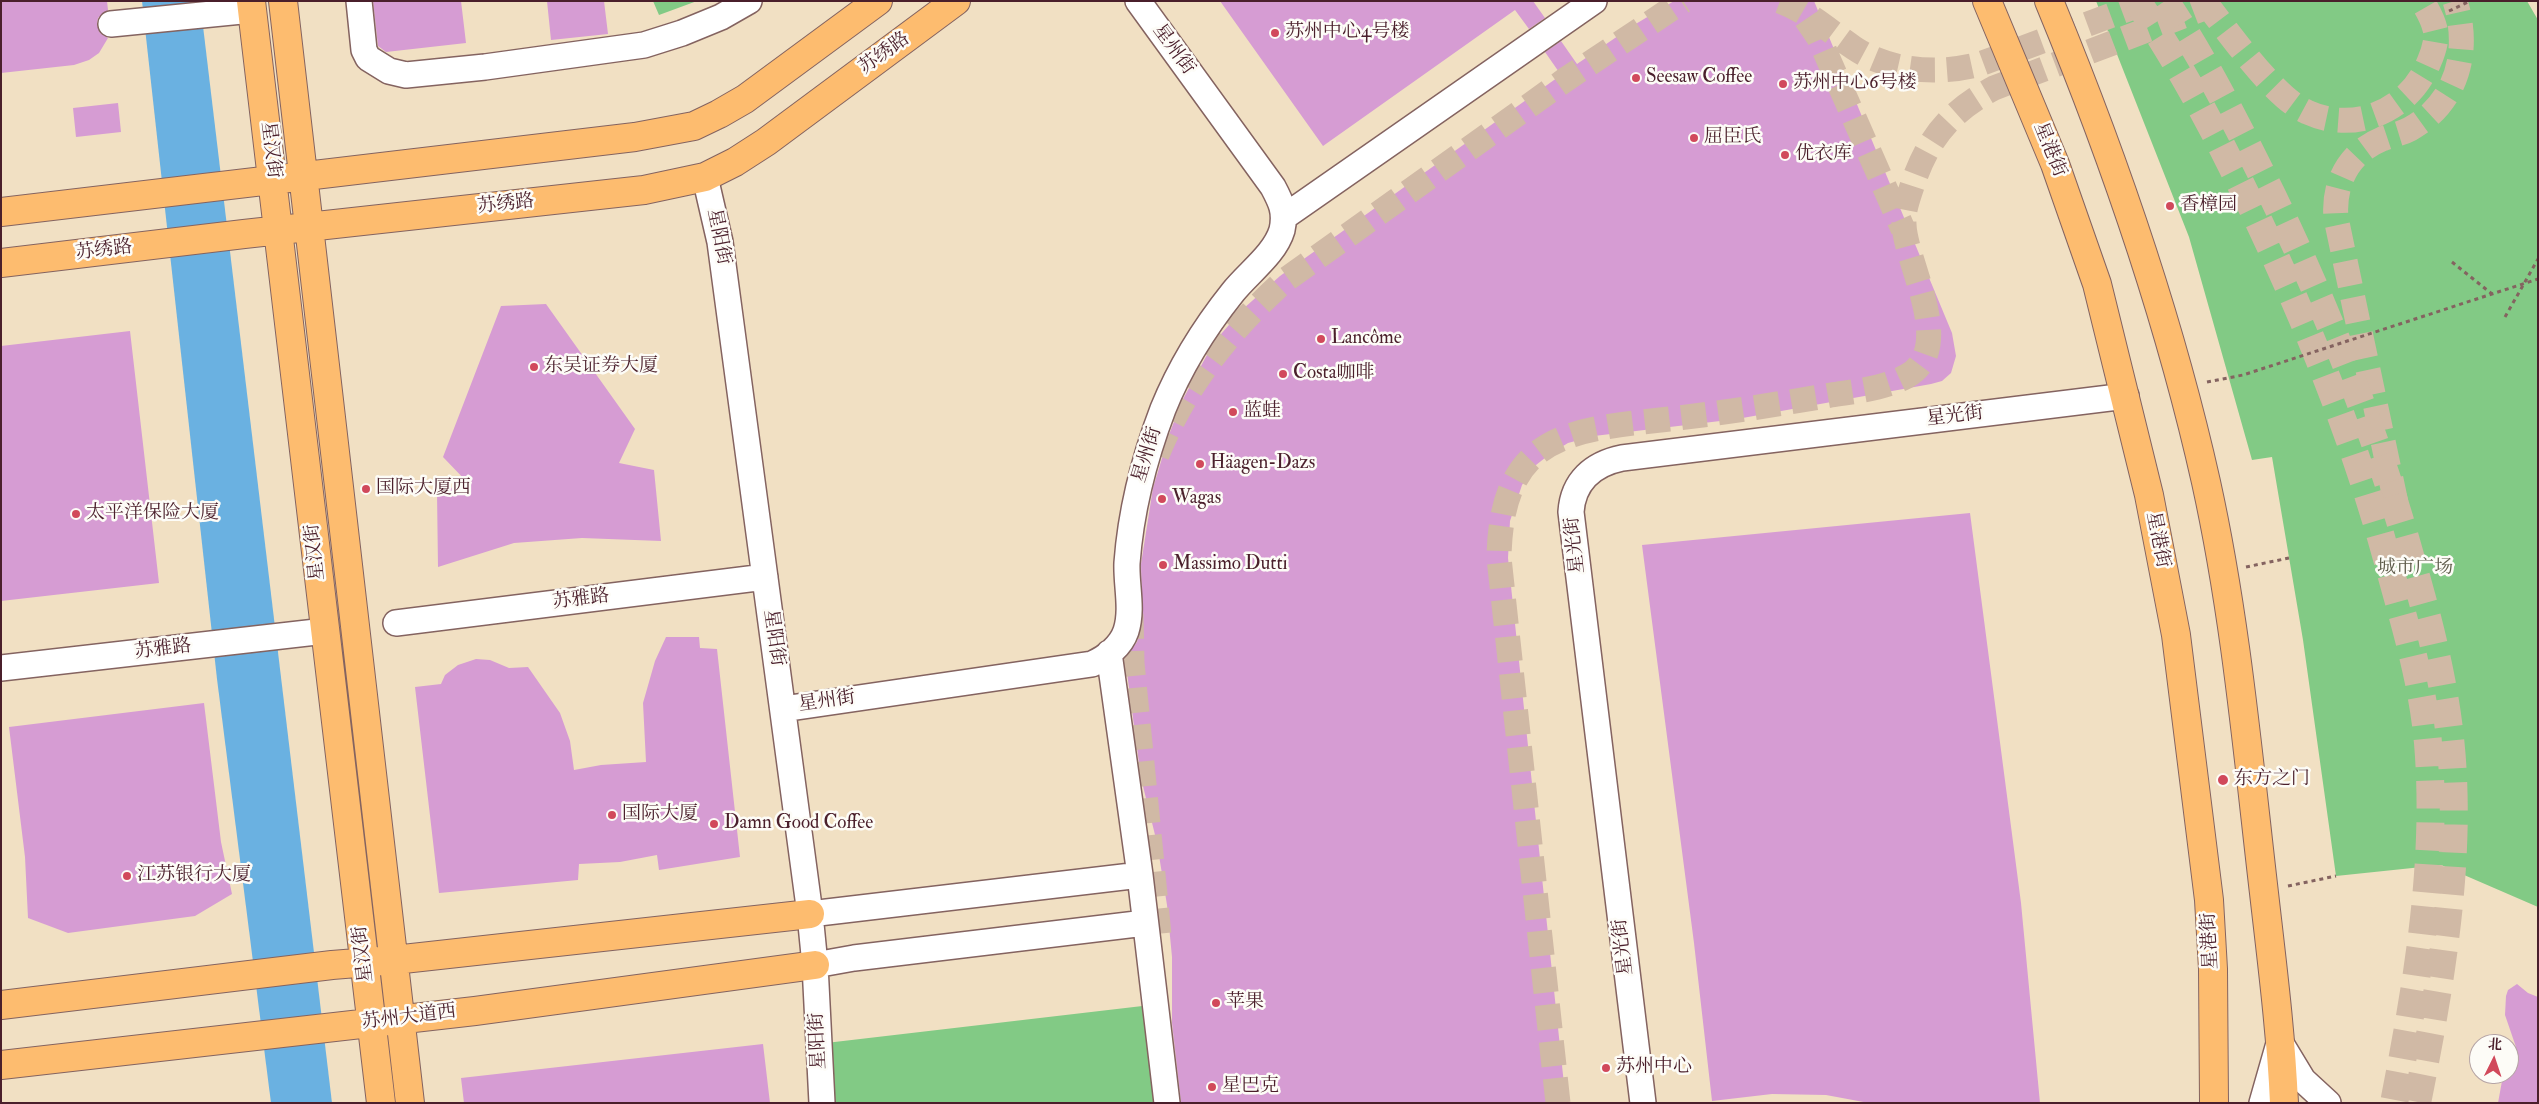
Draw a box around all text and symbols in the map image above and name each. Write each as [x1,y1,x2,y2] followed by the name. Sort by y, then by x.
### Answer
[1147,20,1199,80] street label: 星州街
[1285,22,1409,44] place label: 苏州中心4号楼
[1269,27,1281,39] marker: 苏州中心4号楼
[855,28,915,80] street label: 苏绣路
[1646,67,1752,89] place label: Seesaw Coffee
[1630,72,1642,84] marker: Seesaw Coffee
[1793,73,1917,95] place label: 苏州中心6号楼
[1777,78,1789,90] marker: 苏州中心6号楼
[2028,119,2070,181] street label: 星港街
[255,120,285,180] street label: 星汉街
[1704,127,1761,149] place label: 屈臣氏
[1688,132,1700,144] marker: 屈臣氏
[1795,144,1852,166] place label: 优衣库
[1779,149,1791,161] marker: 优衣库
[476,191,536,219] street label: 苏绣路
[2180,195,2237,217] place label: 香樟园
[2164,200,2176,212] marker: 香樟园
[701,207,735,267] street label: 星阳街
[74,236,134,266] street label: 苏绣路
[1331,328,1402,350] place label: Lancôme
[1315,333,1327,345] marker: Lancôme
[544,356,658,378] place label: 东吴证券大厦
[528,361,540,373] marker: 东吴证券大厦
[1293,363,1375,385] place label: Costa咖啡
[1277,368,1289,380] marker: Costa咖啡
[1243,401,1281,423] place label: 蓝蛙
[1925,402,1985,432] street label: 星光街
[1227,406,1239,418] marker: 蓝蛙
[1129,424,1167,486] street label: 星州街
[1210,453,1315,475] place label: Häagen-Dazs
[1194,458,1206,470] marker: Häagen-Dazs
[376,478,471,500] place label: 国际大厦西
[360,483,372,495] marker: 国际大厦西
[1172,488,1221,510] place label: Wagas
[1156,493,1168,505] marker: Wagas
[86,503,219,525] place label: 太平洋保险大厦
[70,508,82,520] marker: 太平洋保险大厦
[2140,510,2174,570] street label: 星港街
[1562,515,1590,575] street label: 星光街
[302,522,330,582] street label: 星汉街
[1173,554,1288,576] place label: Massimo Dutti
[2377,558,2453,580] park label: 城市广场
[1157,559,1169,571] marker: Massimo Dutti
[551,585,611,615] street label: 苏雅路
[758,608,788,668] street label: 星阳街
[133,635,193,665] street label: 苏雅路
[797,687,857,717] street label: 星州街
[2234,769,2310,791] place label: 东方之门
[2216,773,2230,787] marker: 东方之门
[622,804,698,826] place label: 国际大厦
[606,809,618,821] marker: 国际大厦
[724,813,873,835] place label: Damn Good Coffee
[708,818,720,830] marker: Damn Good Coffee
[137,865,251,887] place label: 江苏银行大厦
[121,870,133,882] marker: 江苏银行大厦
[2198,912,2224,970] street label: 星港街
[1609,917,1639,977] street label: 星光街
[349,924,379,984] street label: 星汉街
[1226,992,1264,1014] place label: 苹果
[1210,997,1222,1009] marker: 苹果
[360,1001,458,1035] street label: 苏州大道西
[806,1012,832,1070] street label: 星阳街
[2469,1034,2519,1084] north arrow
[2487,1036,2503,1054] text: 北
[1616,1057,1692,1079] place label: 苏州中心
[1600,1062,1612,1074] marker: 苏州中心
[1222,1076,1279,1098] place label: 星巴克
[1206,1081,1218,1093] marker: 星巴克

